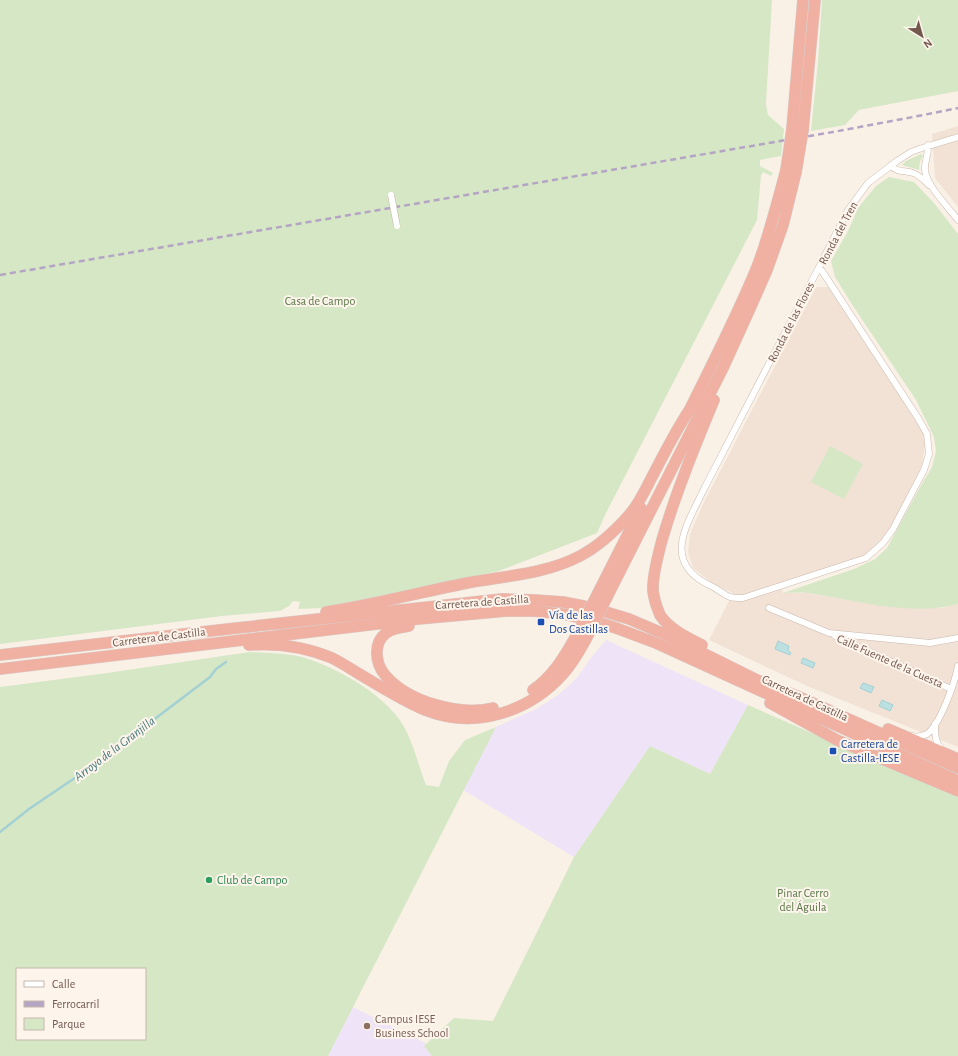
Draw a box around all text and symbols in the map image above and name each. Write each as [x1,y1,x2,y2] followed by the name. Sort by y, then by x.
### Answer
[902,16,942,56] north arrow
[921,37,934,50] text: N
[816,200,860,266] street label: Ronda del Tren
[766,280,816,364] street label: Ronda de las Flores
[285,295,355,307] park label: Casa de Campo
[435,593,530,611] street label: Carretera de Castilla
[549,609,608,635] place label: Vía de las Dos Castillas
[536,617,546,627] marker: Vía de las Dos Castillas
[112,625,207,649] street label: Carretera de Castilla
[835,632,945,690] street label: Calle Fuente de la Cuesta
[760,673,850,723] street label: Carretera de Castilla
[71,714,158,784] water label: Arroyo de la Granjilla
[841,738,899,764] place label: Carretera de Castilla-IESE
[828,746,838,756] marker: Carretera de Castilla-IESE
[217,874,288,886] place label: Club de Campo
[204,875,214,885] marker: Club de Campo
[777,887,829,913] park label: Pinar Cerro del Águila
[16,968,146,1040] legend
[52,978,75,990] text: Calle
[52,998,99,1010] text: Ferrocarril
[375,1013,449,1039] place label: Campus IESE Business School
[52,1018,85,1030] text: Parque
[362,1021,372,1031] marker: Campus IESE Business School

